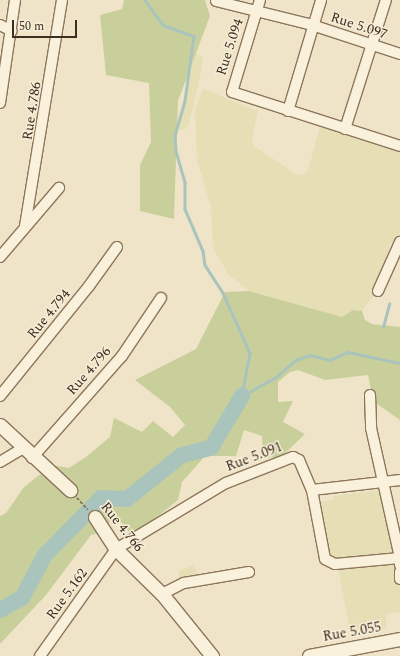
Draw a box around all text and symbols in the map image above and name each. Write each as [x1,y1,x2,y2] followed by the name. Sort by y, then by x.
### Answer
[328,9,390,43] street label: Rue 5.097
[14,12,79,38] scale bar
[213,16,247,78] street label: Rue 5.094
[19,17,44,36] text: 50 m
[19,81,45,141] street label: Rue 4.786
[24,286,74,342] street label: Rue 4.794
[63,343,115,399] street label: Rue 4.796
[224,439,284,475] street label: Rue 5.091
[97,499,147,555] street label: Rue 4.766
[43,565,91,623] street label: Rue 5.162
[322,619,382,645] street label: Rue 5.055

